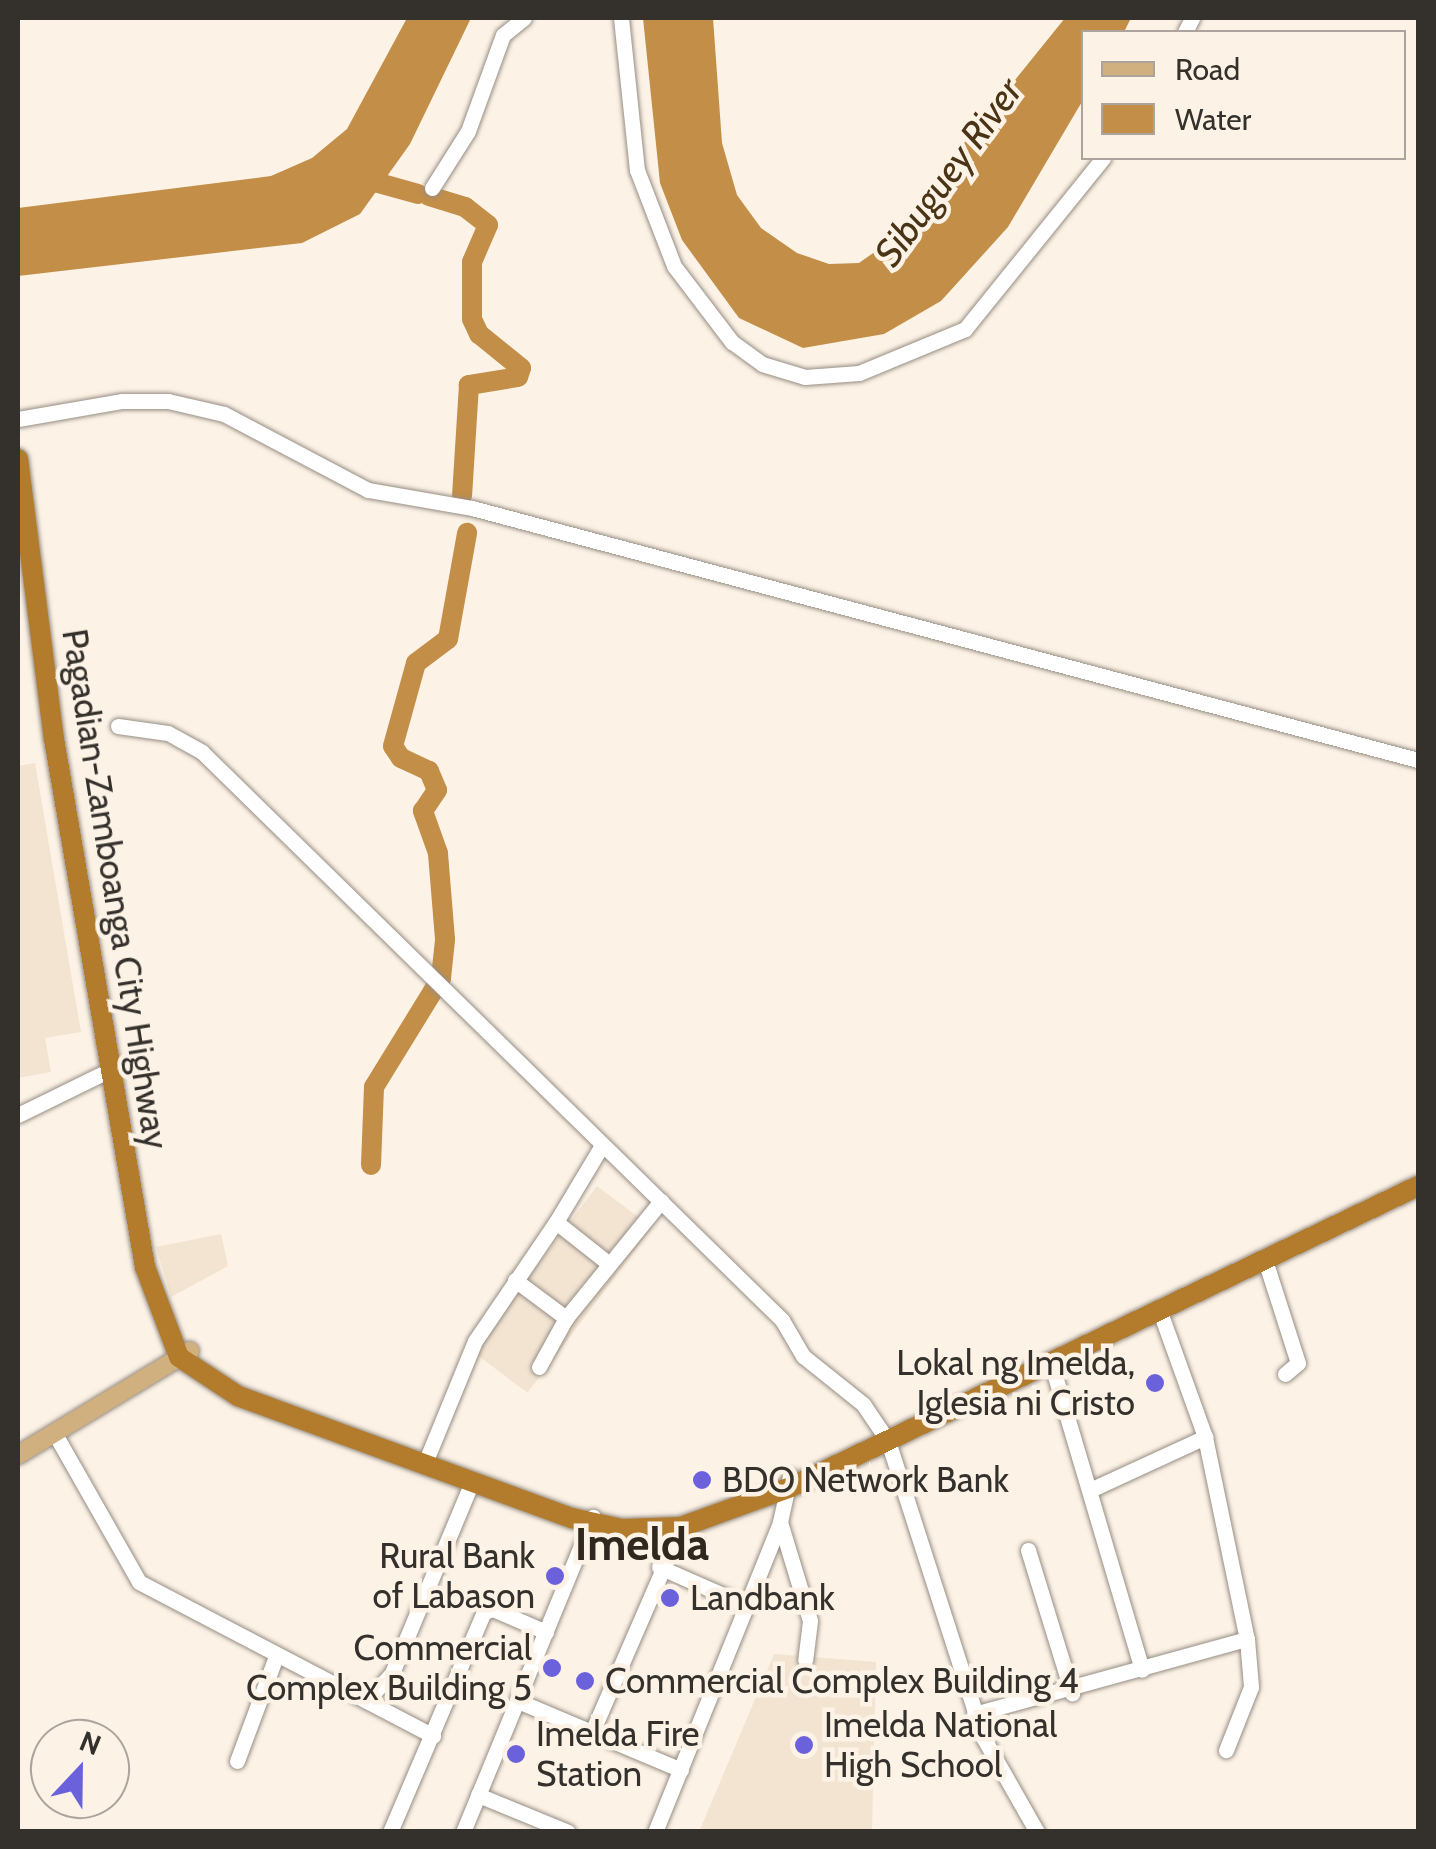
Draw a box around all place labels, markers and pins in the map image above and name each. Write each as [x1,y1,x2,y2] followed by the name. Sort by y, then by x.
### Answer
[896,1342,1135,1424] place label: Lokal ng Imelda, Iglesia ni Cristo
[1144,1372,1166,1394] marker: Lokal ng Imelda, Iglesia ni Cristo
[722,1459,1009,1501] place label: BDO Network Bank
[691,1469,713,1491] marker: BDO Network Bank
[373,1535,535,1617] place label: Rural Bank of Labason
[544,1565,566,1587] marker: Rural Bank of Labason
[690,1577,835,1619] place label: Landbank
[659,1587,681,1609] marker: Landbank
[246,1627,532,1709] place label: Commercial Complex Building 5
[541,1657,563,1679] marker: Commercial Complex Building 5
[605,1660,1079,1702] place label: Commercial Complex Building 4
[574,1670,596,1692] marker: Commercial Complex Building 4
[824,1704,1057,1786] place label: Imelda National High School
[536,1713,699,1795] place label: Imelda Fire Station
[793,1734,815,1756] marker: Imelda National High School
[505,1743,527,1765] marker: Imelda Fire Station

